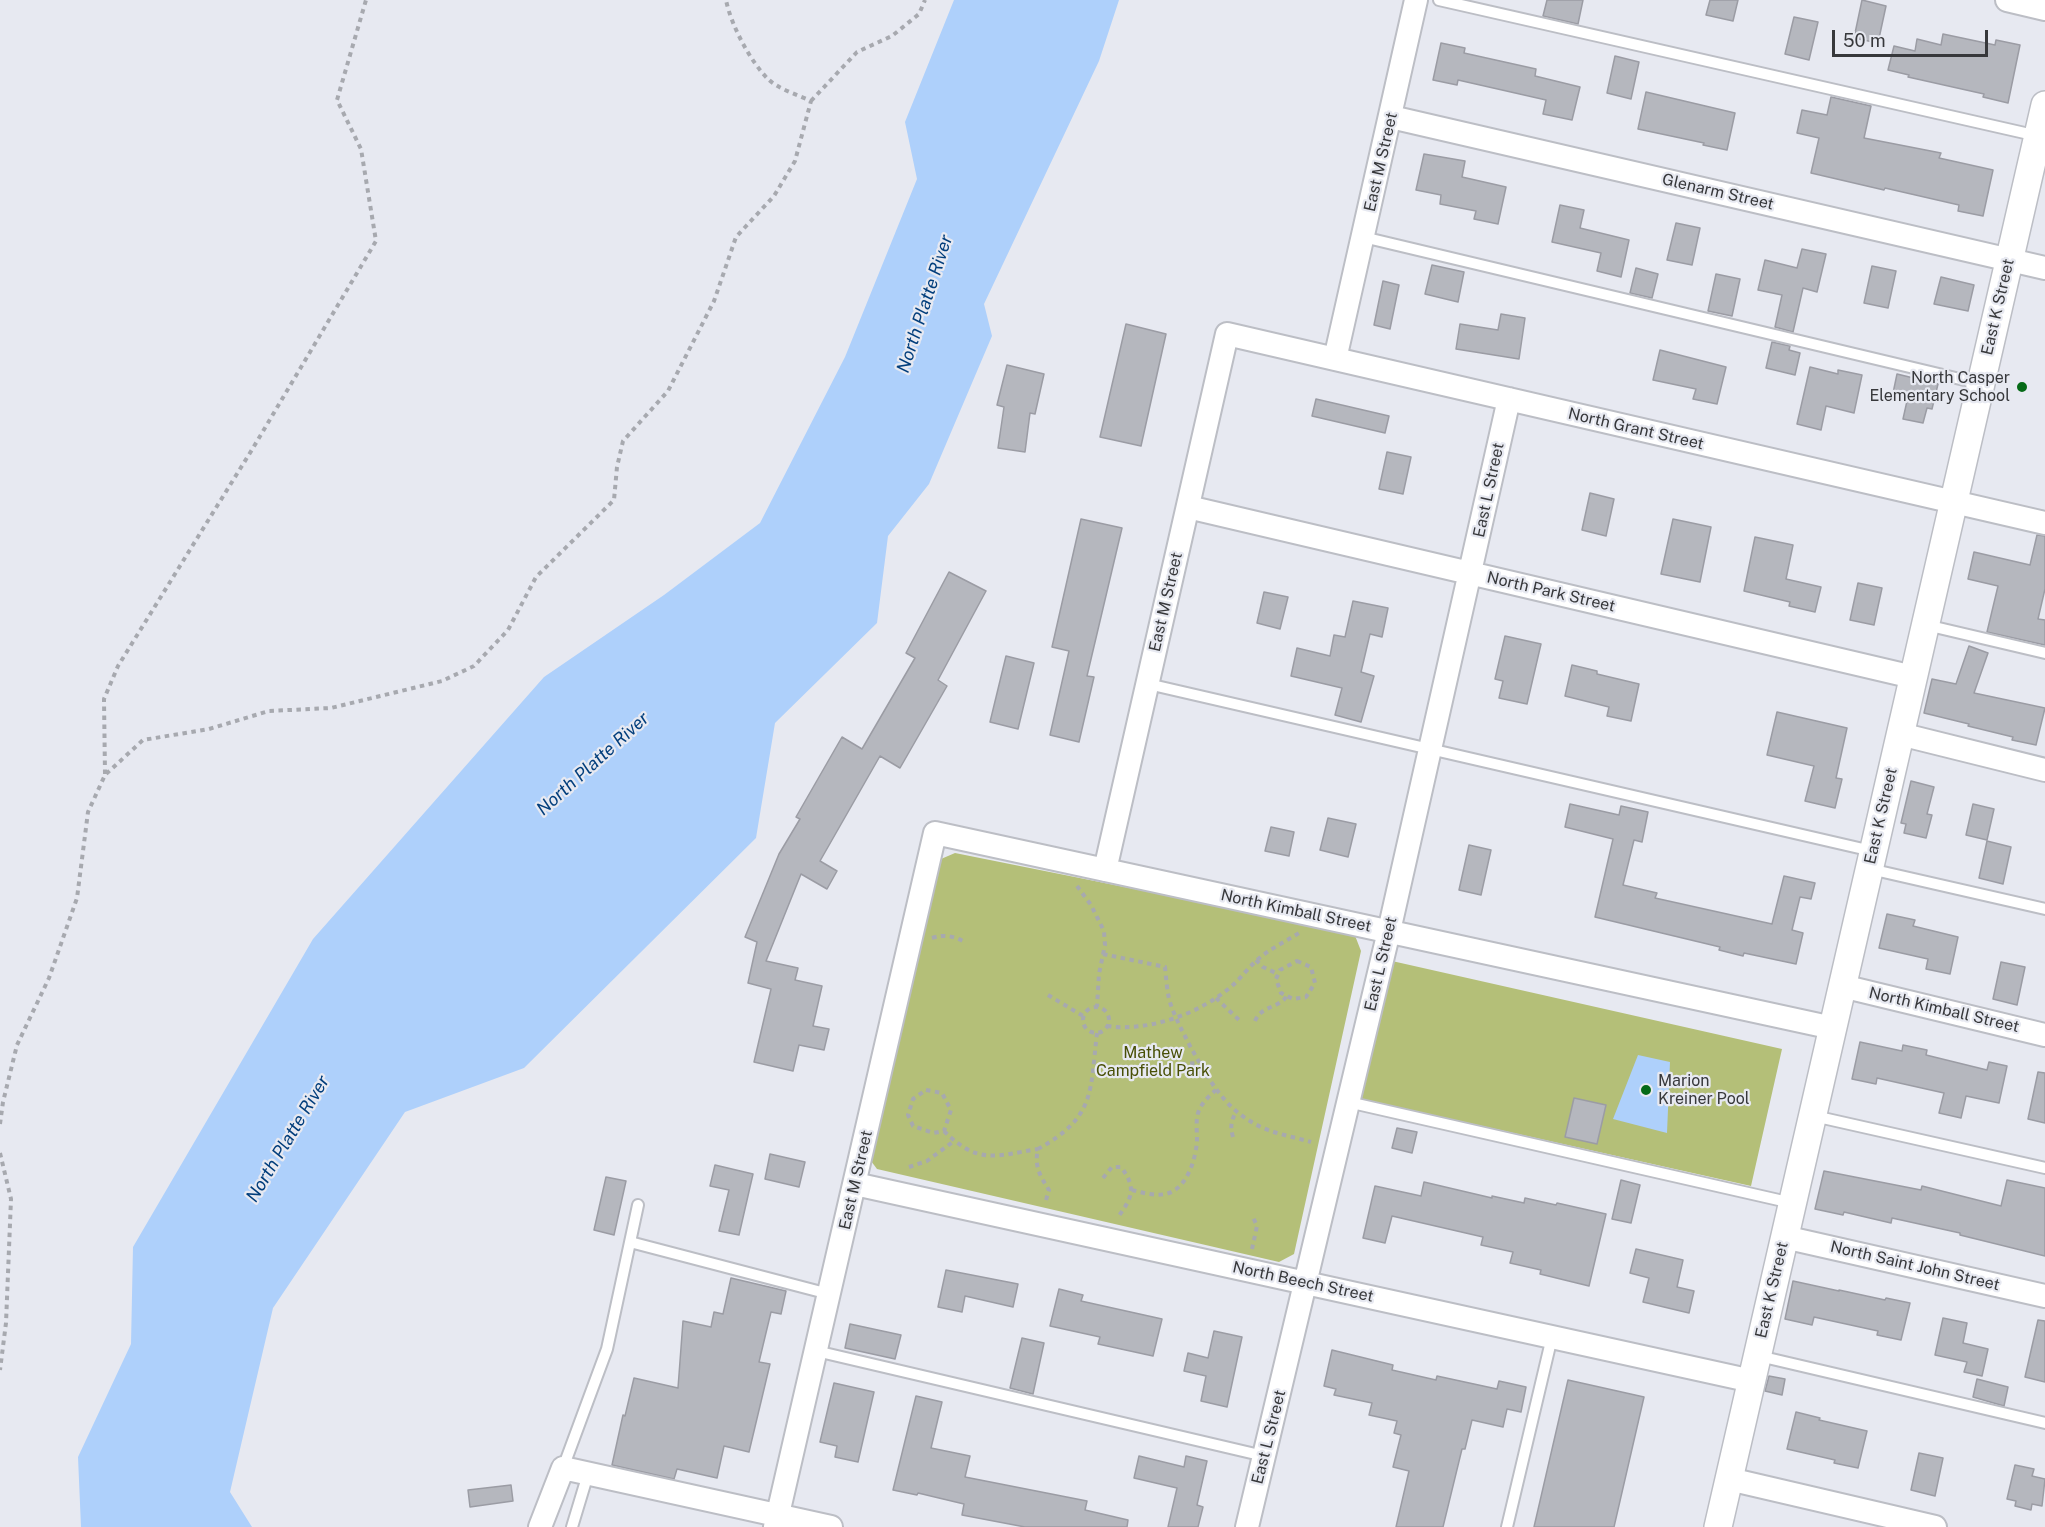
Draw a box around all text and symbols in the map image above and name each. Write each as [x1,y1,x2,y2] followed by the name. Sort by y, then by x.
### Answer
[1835,18,1991,56] scale bar
[1843,30,1886,51] text: 50 m
[1360,110,1402,214] street label: East M Street
[1660,170,1776,214] street label: Glenarm Street
[893,232,957,376] water label: North Platte River
[1978,257,2018,357] street label: East K Street
[1870,368,2010,406] place label: North Casper Elementary School
[2015,380,2029,394] marker: North Casper Elementary School
[1566,404,1706,454] street label: North Grant Street
[1470,441,1508,539] street label: East L Street
[1145,550,1187,654] street label: East M Street
[1485,568,1617,616] street label: North Park Street
[532,708,654,820] water label: North Platte River
[1861,766,1901,866] street label: East K Street
[1219,886,1373,936] street label: North Kimball Street
[1361,915,1401,1013] street label: East L Street
[1867,983,2021,1037] street label: North Kimball Street
[1096,1043,1210,1081] park label: Mathew Campfield Park
[1658,1071,1750,1109] place label: Marion Kreiner Pool
[242,1072,334,1206] water label: North Platte River
[1639,1083,1653,1097] marker: Marion Kreiner Pool
[835,1128,877,1232] street label: East M Street
[1828,1237,2002,1295] street label: North Saint John Street
[1752,1240,1792,1340] street label: East K Street
[1231,1258,1375,1306] street label: North Beech Street
[1248,1388,1290,1486] street label: East L Street

